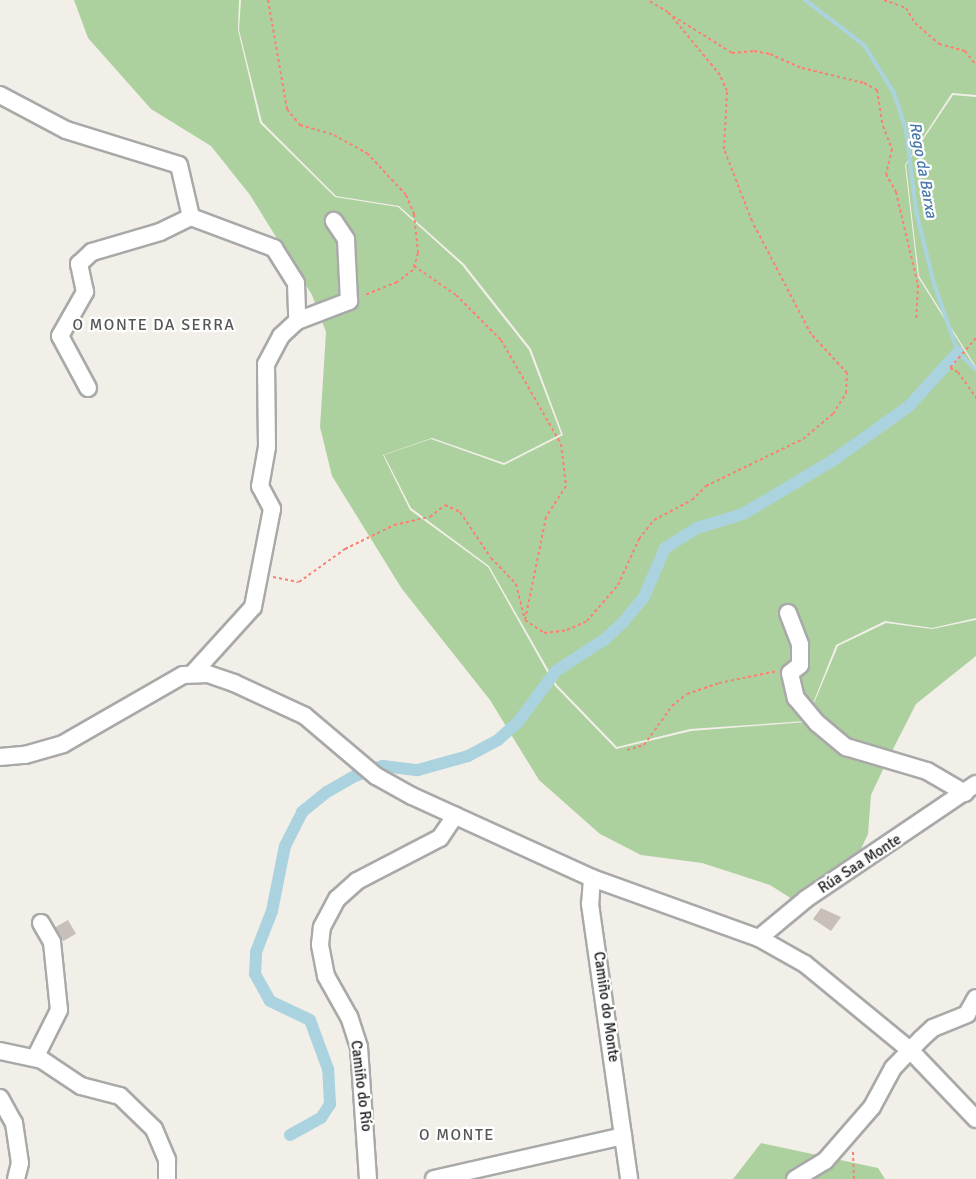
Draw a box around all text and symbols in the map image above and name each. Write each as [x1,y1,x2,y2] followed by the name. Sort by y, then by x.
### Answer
[905,121,941,219] water label: Rego da Barxa
[72,315,236,335] district label: O MONTE DA SERRA
[815,830,905,898] street label: Rúa Saa Monte
[589,950,623,1064] street label: Camiño do Monte
[346,1039,376,1133] street label: Camiño do Río
[419,1125,495,1145] district label: O MONTE

